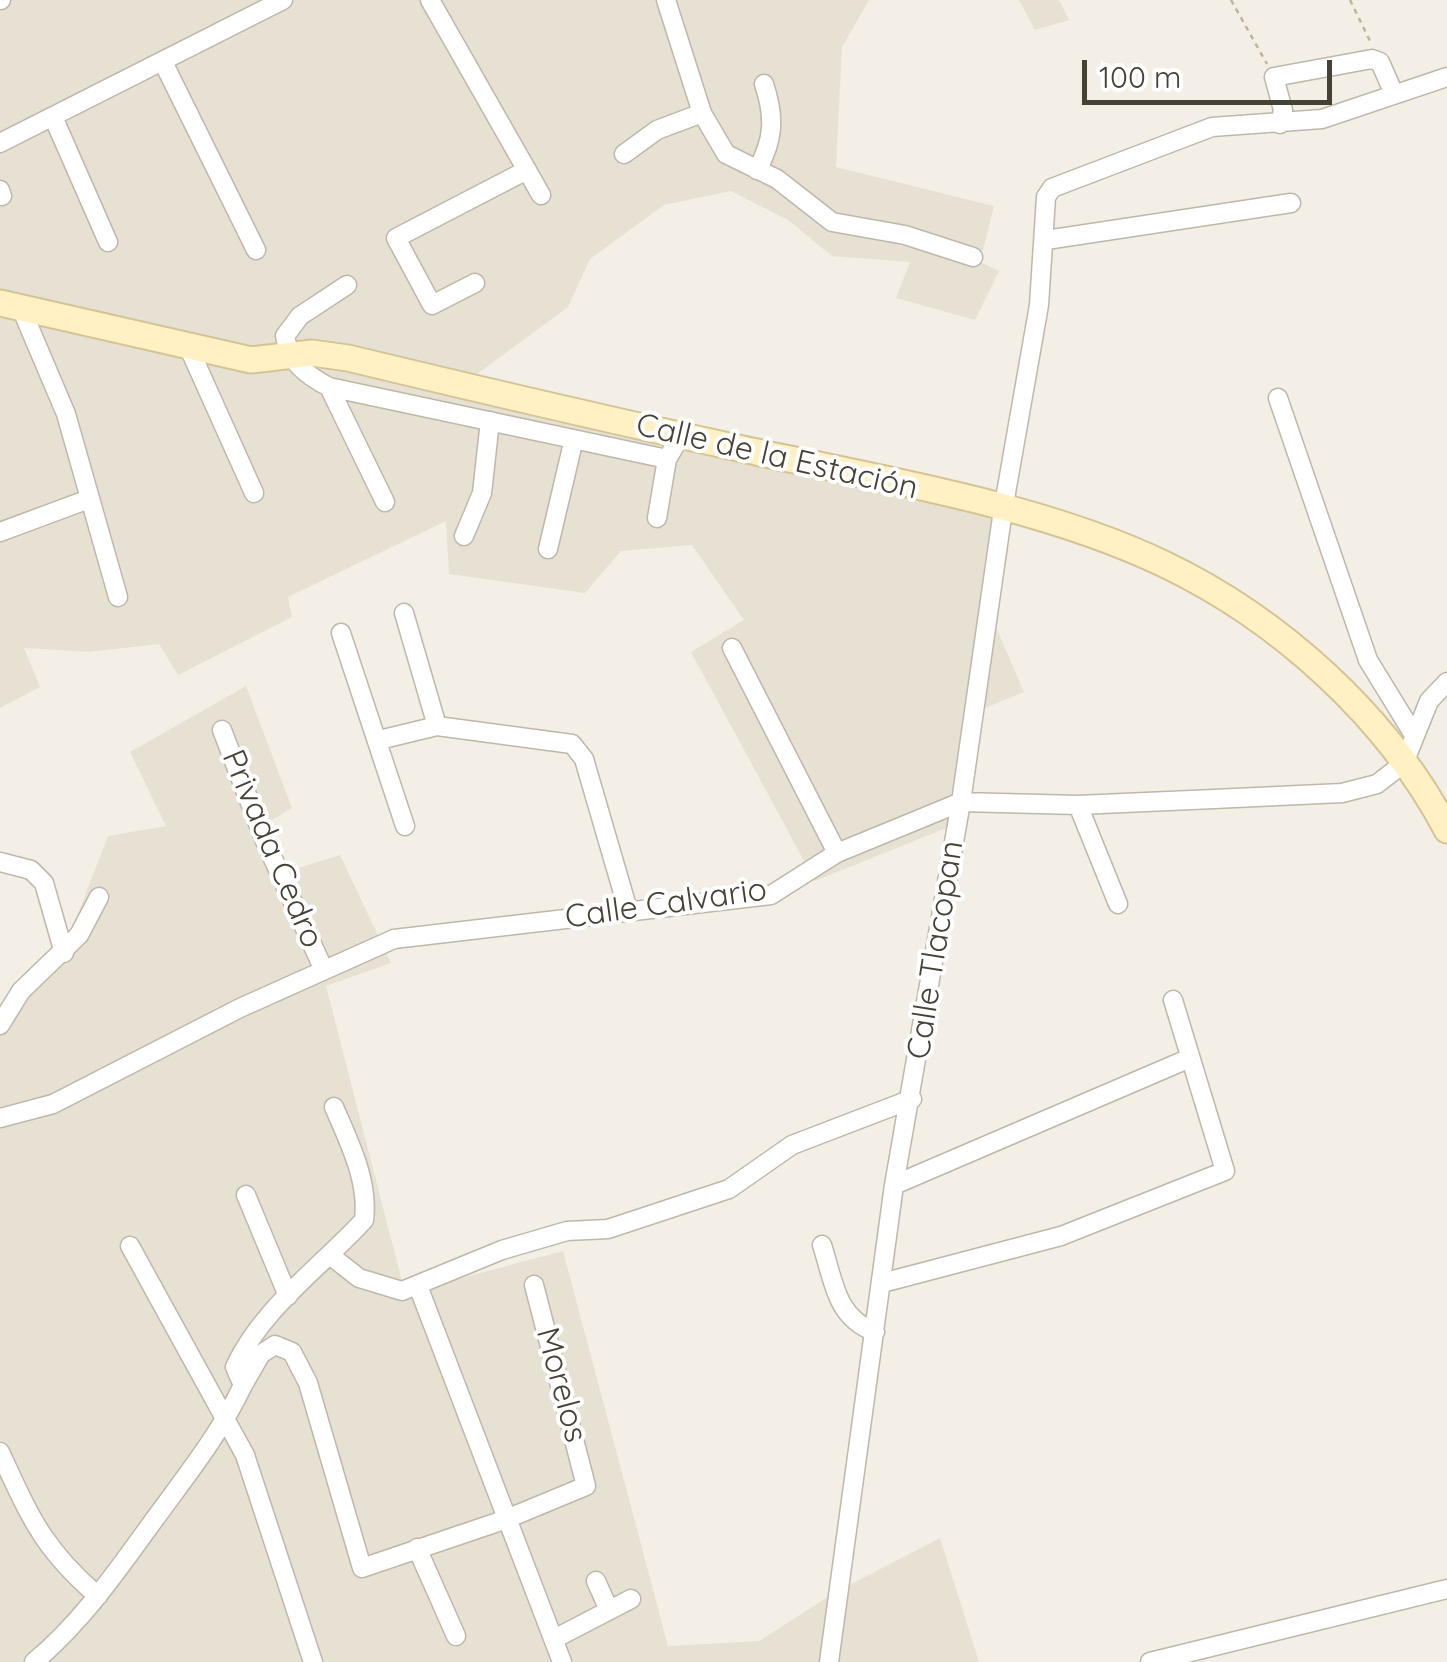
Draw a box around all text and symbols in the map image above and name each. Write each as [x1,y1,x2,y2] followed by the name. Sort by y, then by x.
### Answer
[1087,40,1337,102] scale bar
[1099,58,1181,96] text: 100 m
[632,406,922,508] street label: Calle de la Estación
[213,744,331,954] street label: Privada Cedro
[900,838,972,1062] street label: Calle Tlacopan
[563,871,769,937] street label: Calle Calvario
[527,1324,595,1446] street label: Morelos

